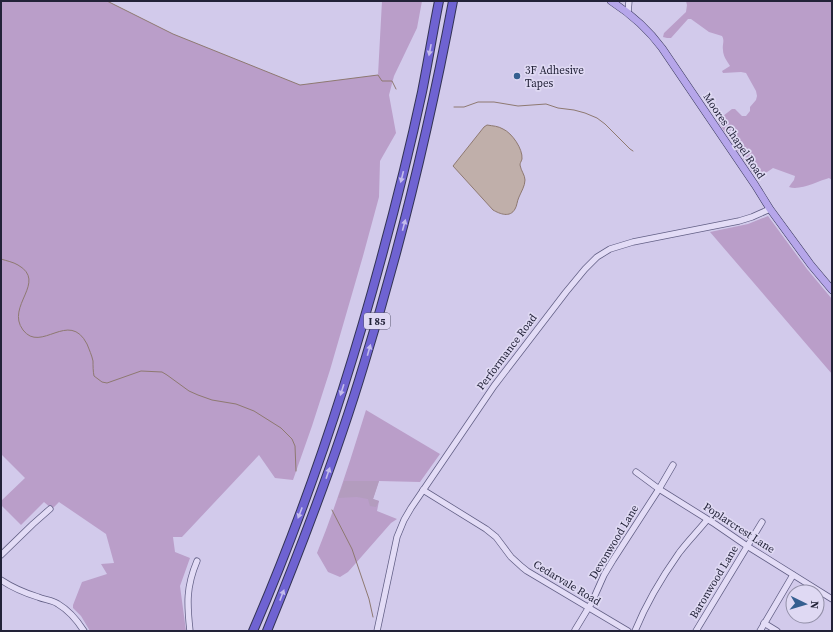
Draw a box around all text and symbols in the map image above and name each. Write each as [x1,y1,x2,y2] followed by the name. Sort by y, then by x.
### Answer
[427,44,433,56] one-way arrow
[525,63,584,91] place label: 3F Adhesive Tapes
[512,71,522,81] marker: 3F Adhesive Tapes
[700,90,769,183] street label: Moores Chapel Road
[399,171,405,183] one-way arrow
[401,218,407,230] one-way arrow
[473,310,541,393] street label: Performance Road
[364,313,390,329] road number: I 85
[366,344,372,356] one-way arrow
[339,385,345,397] one-way arrow
[325,467,331,479] one-way arrow
[700,499,778,557] street label: Poplarcrest Lane
[586,502,642,582] street label: Devonwood Lane
[296,508,302,520] one-way arrow
[686,542,742,621] street label: Baronwood Lane
[530,557,604,609] street label: Cedarvale Road
[785,584,825,624] north arrow
[279,589,285,600] one-way arrow
[807,600,822,609] text: N

